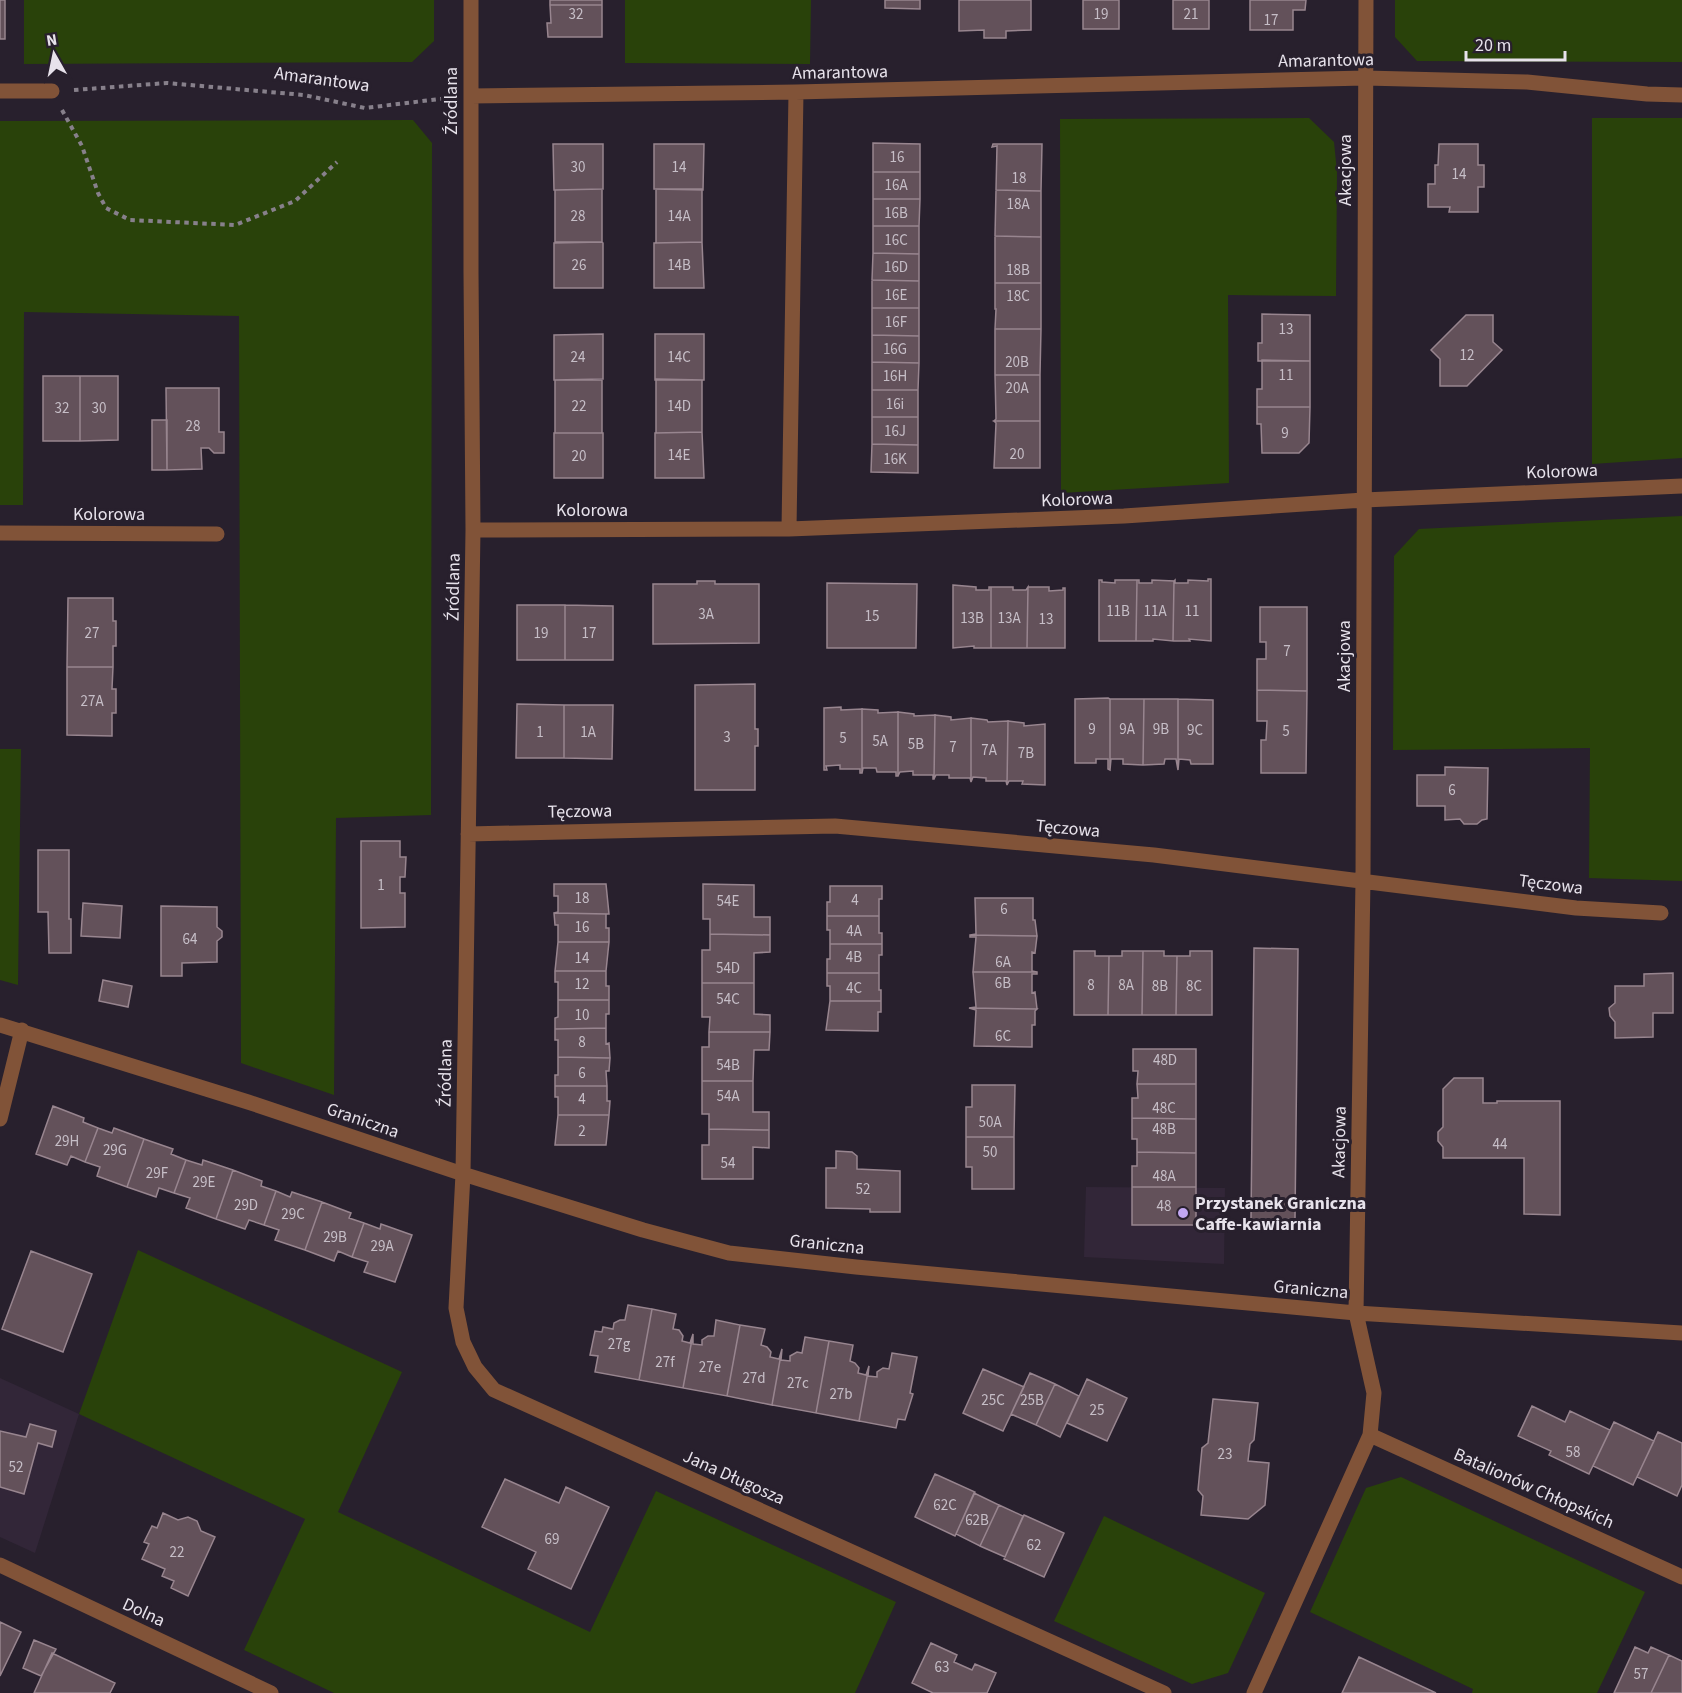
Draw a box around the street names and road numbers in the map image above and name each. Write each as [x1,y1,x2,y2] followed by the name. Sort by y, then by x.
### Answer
[1278,47,1374,74] street label: Amarantowa
[792,59,888,86] street label: Amarantowa
[273,60,371,99] street label: Amarantowa
[439,67,464,135] street label: Źródlana
[1333,134,1358,206] street label: Akacjowa
[1526,458,1598,485] street label: Kolorowa
[1041,486,1113,513] street label: Kolorowa
[556,498,628,523] street label: Kolorowa
[73,502,145,527] street label: Kolorowa
[440,553,467,621] street label: Źródlana
[1332,620,1357,692] street label: Akacjowa
[547,798,613,825] street label: Tęczowa
[1035,813,1101,844] street label: Tęczowa
[1517,868,1585,901] street label: Tęczowa
[432,1039,459,1107] street label: Źródlana
[323,1096,402,1145] street label: Graniczna
[1326,1106,1353,1178] street label: Akacjowa
[788,1228,866,1261] street label: Graniczna
[1272,1274,1349,1305] street label: Graniczna
[1450,1442,1618,1535] street label: Batalionów Chłopskich
[679,1444,789,1511] street label: Jana Długosza
[118,1592,169,1633] street label: Dolna

